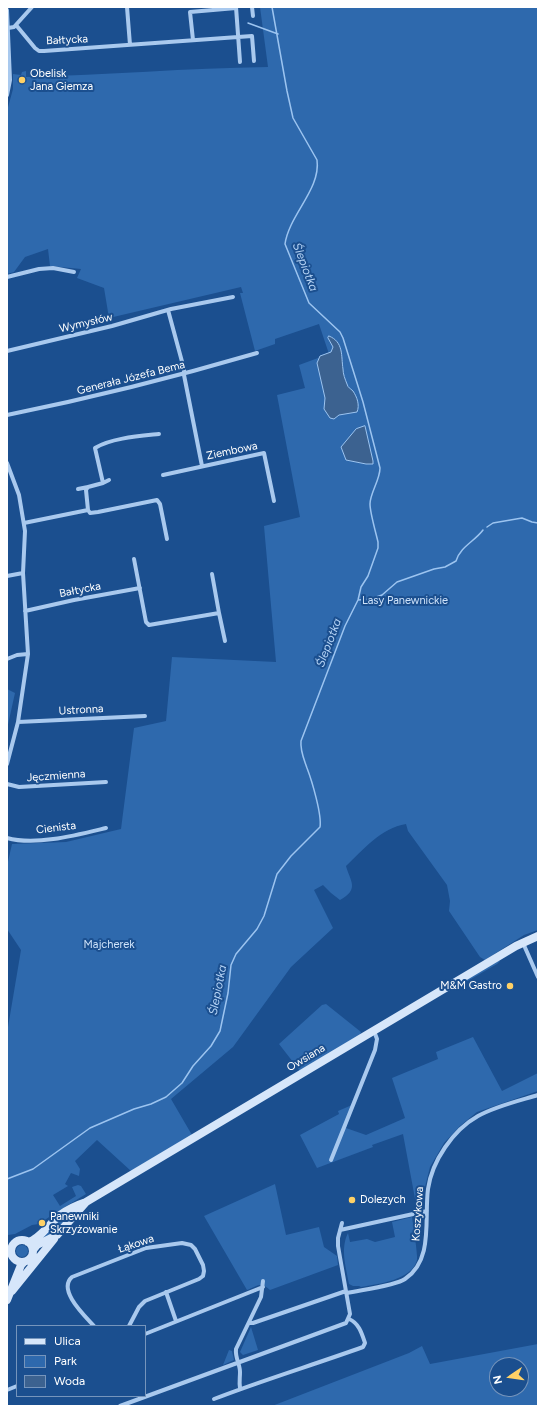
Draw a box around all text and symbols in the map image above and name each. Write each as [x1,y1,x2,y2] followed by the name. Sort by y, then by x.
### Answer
[46,32,88,48] street label: Bałtycka
[30,67,93,93] place label: Obelisk Jana Giemza
[17,75,27,85] marker: Obelisk Jana Giemza
[289,241,321,293] water label: Ślepiotka
[58,310,114,336] street label: Wymysłów
[76,358,186,398] street label: Generała Józefa Bema
[205,439,259,463] street label: Ziembowa
[58,580,102,600] street label: Bałtycka
[362,594,448,608] park label: Lasy Panewnickie
[313,617,345,669] water label: Ślepiotka
[58,702,104,718] street label: Ustronna
[26,767,86,785] street label: Jęczmienna
[35,819,77,837] street label: Cienista
[83,938,135,952] park label: Majcherek
[206,964,230,1016] water label: Ślepiotka
[440,979,502,993] place label: M&M Gastro
[505,981,515,991] marker: M&M Gastro
[285,1041,327,1075] street label: Owsiana
[410,1186,426,1242] street label: Koszykowa
[360,1193,406,1207] place label: Dolezych
[347,1195,357,1205] marker: Dolezych
[50,1210,117,1236] place label: Panewniki Skrzyżowanie
[37,1218,47,1228] marker: Panewniki Skrzyżowanie
[116,1232,156,1256] street label: Łąkowa
[16,1325,146,1397] legend
[54,1334,81,1348] text: Ulica
[54,1354,77,1368] text: Park
[489,1357,529,1397] north arrow
[54,1374,85,1388] text: Woda
[491,1374,505,1385] text: N

